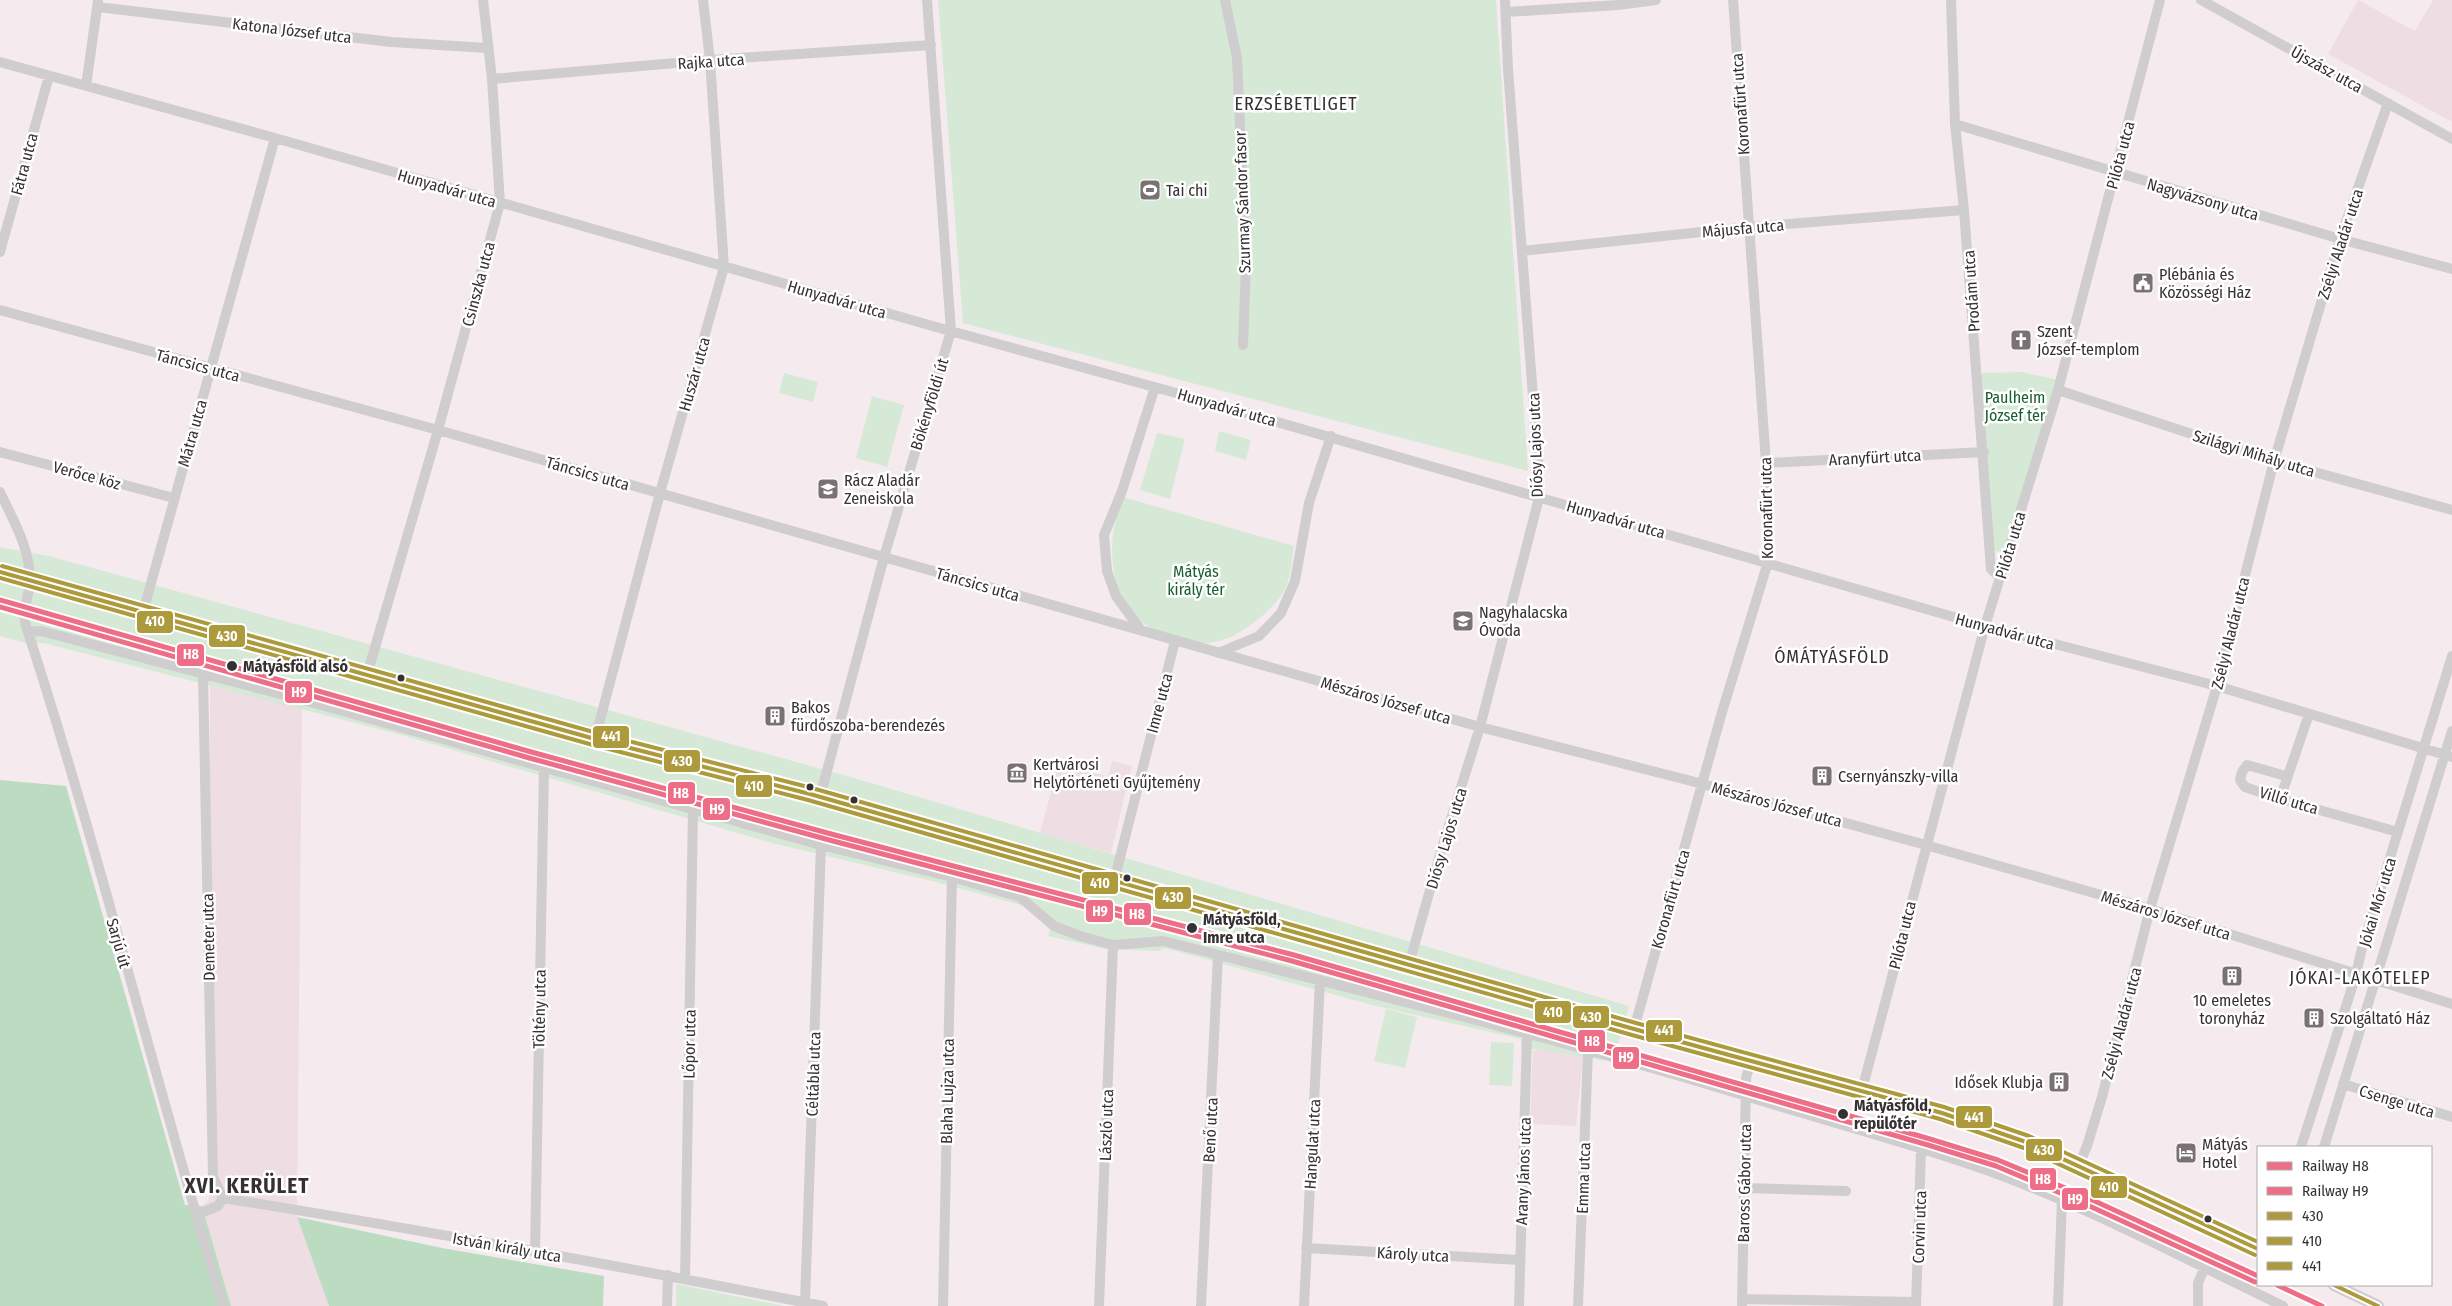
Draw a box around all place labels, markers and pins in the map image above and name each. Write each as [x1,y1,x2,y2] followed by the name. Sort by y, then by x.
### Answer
[1138,178,1162,202] sports icon: Tai chi
[1166,181,1208,200] place label: Tai chi
[2159,265,2251,302] place label: Plébánia és Közösségi Ház
[2131,271,2155,295] public building icon: Plébánia és Közösségi Ház
[2037,322,2140,359] place label: Szent József-templom
[2009,328,2033,352] church icon: Szent József-templom
[844,471,920,508] place label: Rácz Aladár Zeneiskola
[816,477,840,501] school or university icon: Rácz Aladár Zeneiskola
[1479,603,1568,640] place label: Nagyhalacska Óvoda
[1451,609,1475,633] school or university icon: Nagyhalacska Óvoda
[243,657,348,676] place label: Mátyásföld alsó
[225,659,239,673] marker: Mátyásföld alsó
[396,673,406,683] unlabelled marker
[791,698,945,735] place label: Bakos fürdőszoba-berendezés
[763,704,787,728] building icon: Bakos fürdőszoba-berendezés
[1033,755,1201,792] place label: Kertvárosi Helytörténeti Gyűjtemény
[1005,761,1029,785] museum icon: Kertvárosi Helytörténeti Gyűjtemény
[1810,764,1834,788] building icon: Csernyánszky-villa
[1838,767,1959,786] place label: Csernyánszky-villa
[805,782,815,792] unlabelled marker
[849,795,859,805] unlabelled marker
[1122,873,1132,883] unlabelled marker
[1203,910,1281,947] place label: Mátyásföld, Imre utca
[1185,921,1199,935] marker: Mátyásföld, Imre utca
[2220,964,2244,988] building icon: 10 emeletes toronyház
[2193,991,2271,1028] place label: 10 emeletes toronyház
[2302,1006,2326,1030] building icon: Szolgáltató Ház
[2330,1009,2430,1028] place label: Szolgáltató Ház
[2047,1070,2071,1094] building icon: Idősek Klubja
[1954,1073,2043,1092] place label: Idősek Klubja
[1854,1096,1932,1133] place label: Mátyásföld, repülőtér
[1836,1107,1850,1121] marker: Mátyásföld, repülőtér
[2202,1135,2248,1172] place label: Mátyás Hotel
[2174,1141,2198,1165] hotel icon: Mátyás Hotel
[2203,1214,2213,1224] unlabelled marker

